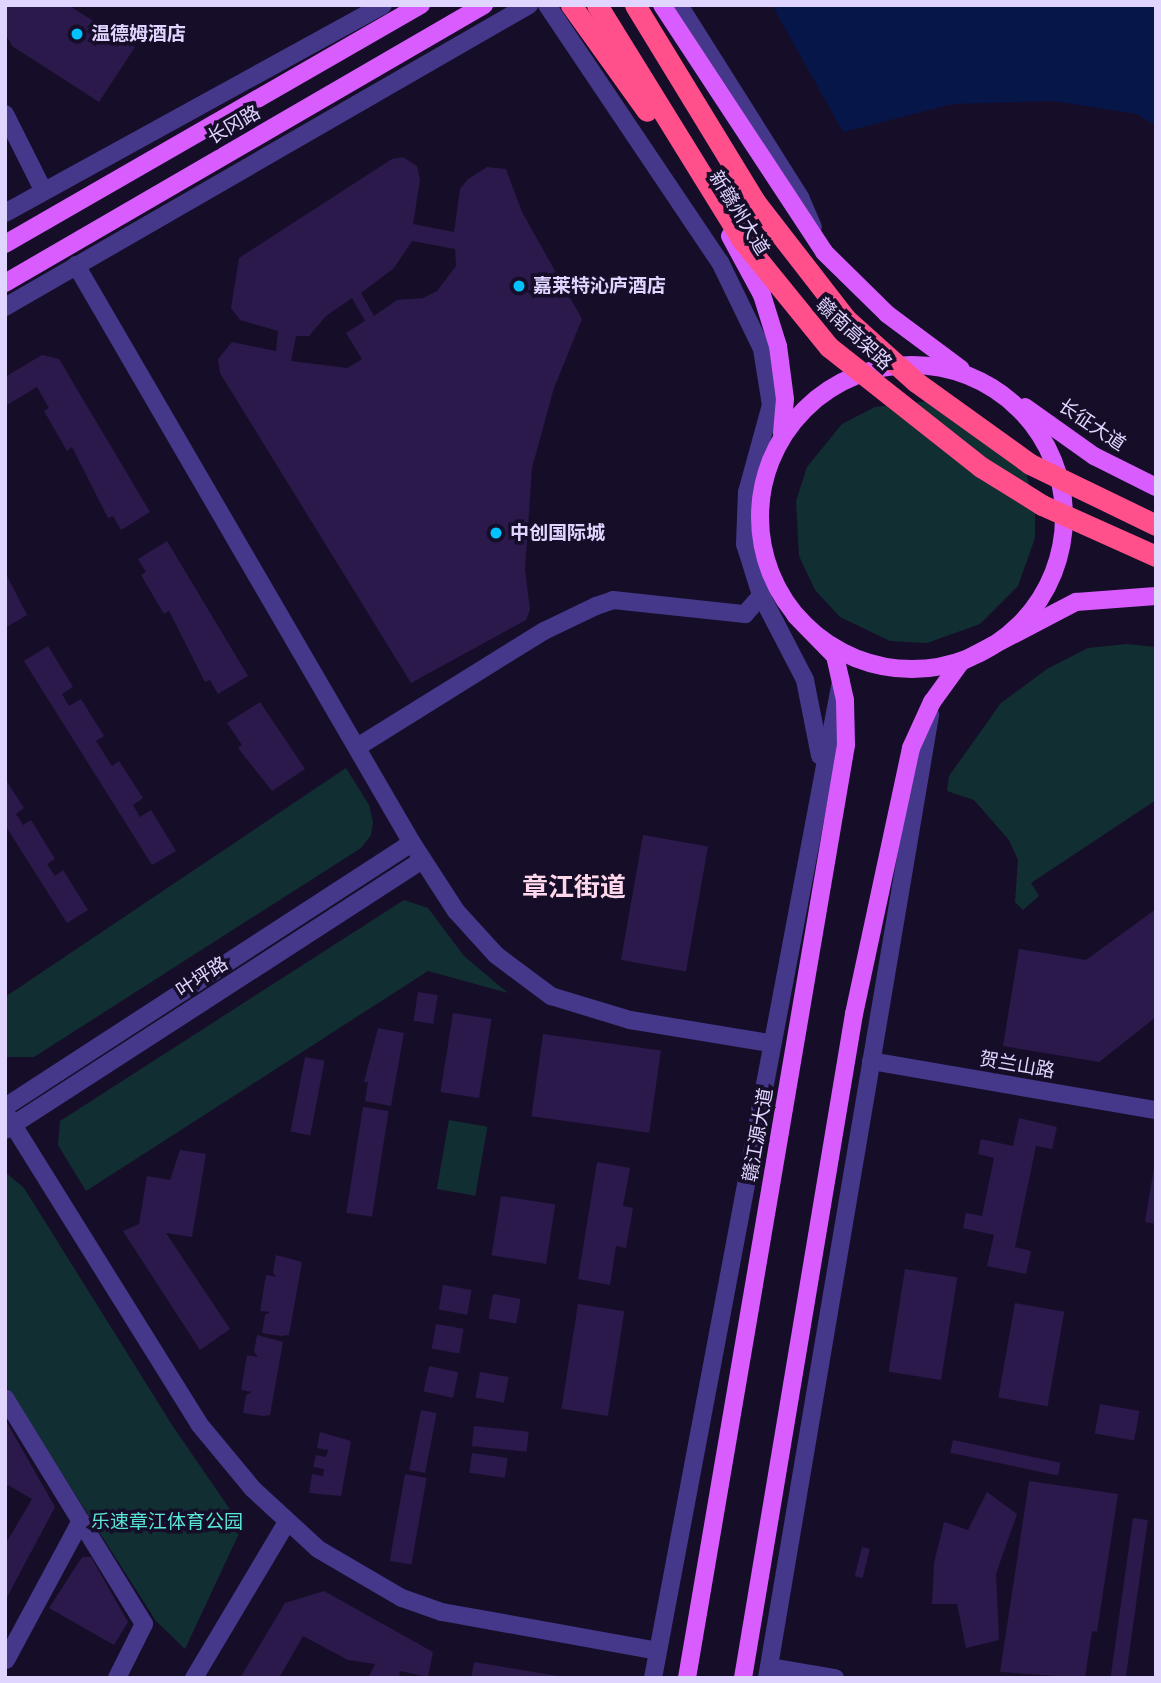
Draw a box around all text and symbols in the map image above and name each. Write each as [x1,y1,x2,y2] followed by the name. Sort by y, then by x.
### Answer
[91,23,186,45] place label: 温德姆酒店
[69,26,85,42] marker: 温德姆酒店
[204,101,264,149] street label: 长冈路
[704,167,774,259] street label: 新赣州大道
[533,275,666,297] place label: 嘉莱特沁庐酒店
[511,278,527,294] marker: 嘉莱特沁庐酒店
[811,293,897,375] street label: 赣南高架路
[1054,394,1130,456] street label: 长征大道
[510,522,605,544] place label: 中创国际城
[488,525,504,541] marker: 中创国际城
[522,871,626,903] district label: 章江街道
[172,952,232,1002] street label: 叶坪路
[978,1047,1056,1083] street label: 贺兰山路
[739,1086,777,1184] street label: 赣江源大道
[91,1511,243,1533] park label: 乐速章江体育公园

